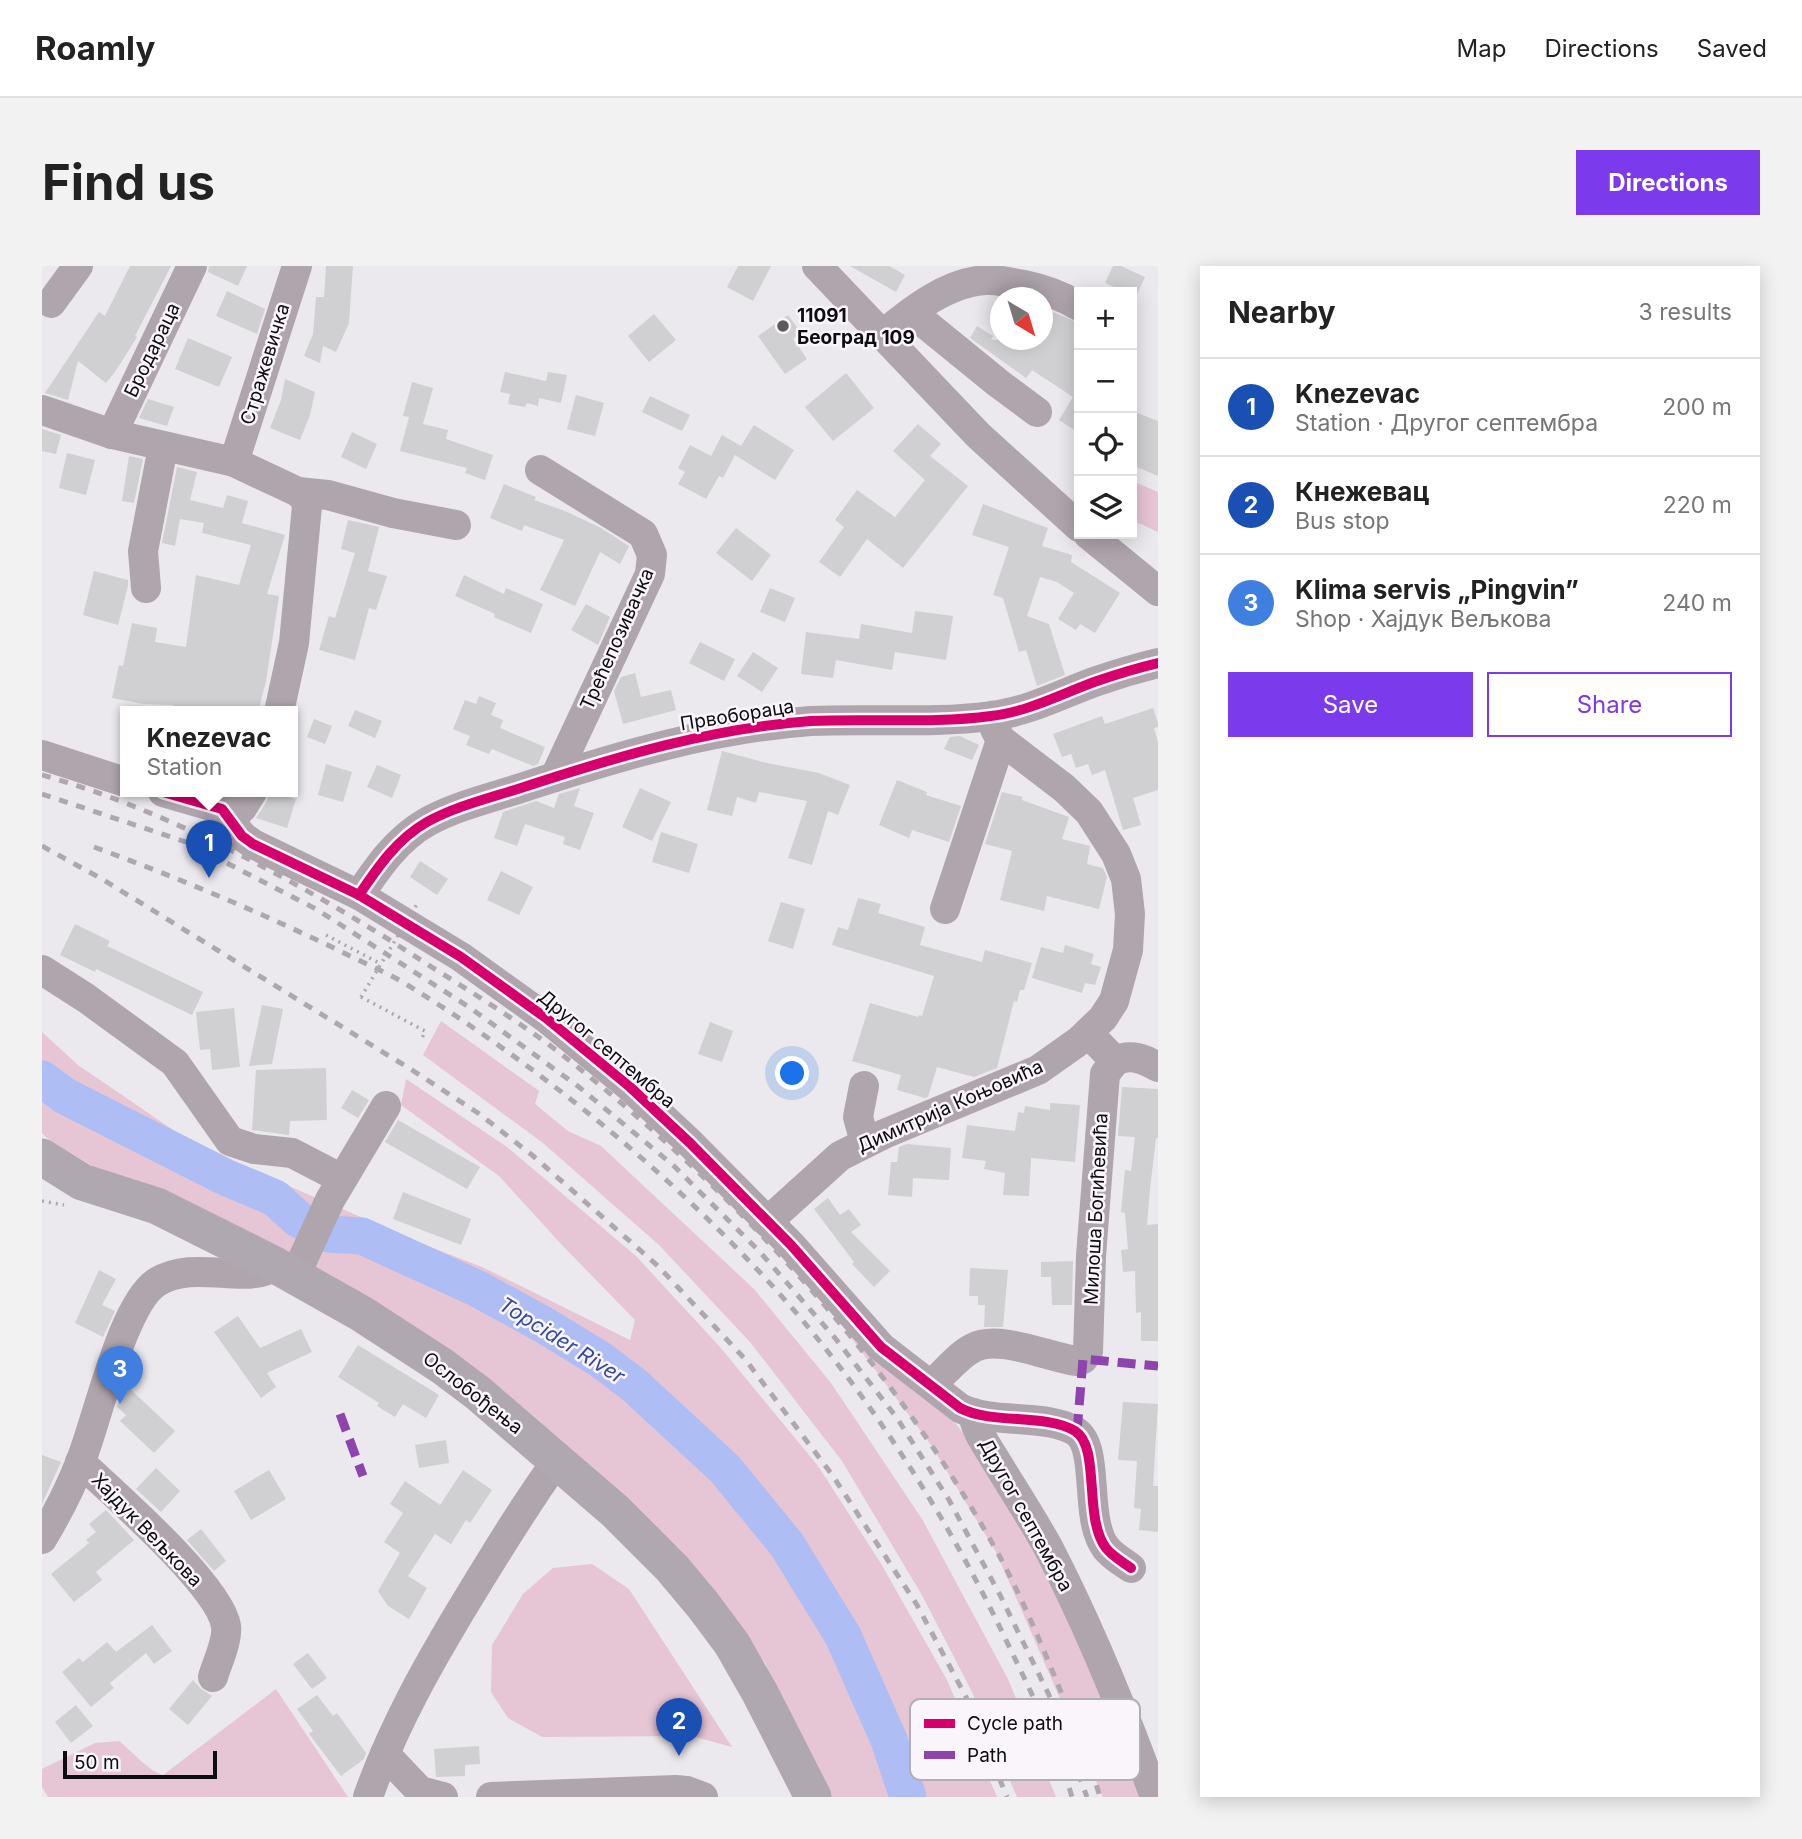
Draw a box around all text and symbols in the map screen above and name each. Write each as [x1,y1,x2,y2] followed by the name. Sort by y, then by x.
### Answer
[35,28,155,68] text: Roamly
[1457,34,1506,63] text: Map
[1544,34,1659,63] text: Directions
[1697,34,1767,63] text: Saved
[1576,150,1760,215] button: Directions
[42,153,215,212] text: Find us
[990,287,1053,350] north arrow
[1074,287,1137,539] map controls
[1074,287,1137,350] button: +
[1228,294,1336,330] text: Nearby
[1639,298,1732,326] text: 3 results
[119,299,185,401] street label: Бродараца
[236,301,294,427] street label: Стражевичка
[797,304,915,349] place label: 11091 Београд 109
[775,318,791,334] marker: 11091 Београд 109
[1074,350,1137,413] button: −
[1295,378,1420,409] text: Knezevac
[1246,393,1256,421] text: 1
[1662,393,1732,421] text: 200 m
[1295,409,1598,437] text: Station · Другог септембра
[1074,413,1137,476] button: locate
[1074,476,1137,539] button: layers
[1295,476,1429,507] text: Кнежевац
[1244,491,1258,519] text: 2
[1663,491,1732,519] text: 220 m
[1295,507,1390,535] text: Bus stop
[575,565,659,713] street label: Трећепозивачка
[1295,574,1579,605] text: Klima servis „Pingvin”
[1244,589,1258,617] text: 3
[1662,589,1732,617] text: 240 m
[1295,605,1551,633] text: Shop · Хајдук Вељкова
[1228,672,1473,737] button: Save
[1487,672,1732,737] button: Share
[678,695,796,735] street label: Првобораца
[120,706,298,797] popup
[147,722,271,753] text: Knezevac
[147,753,222,781] text: Station
[186,820,232,878] pin: 1
[534,985,680,1113] street label: Другог септембра
[854,1055,1046,1157] street label: Димитрија Коњовића
[775,1056,809,1090] your location
[1079,1113,1113,1305] street label: Милоша Богићевића
[495,1291,630,1389] water label: Topcider River
[97,1346,143,1404] pin: 3
[418,1347,528,1439] street label: Ослобођења
[974,1434,1078,1596] street label: Другог септембра
[87,1468,207,1592] street label: Хајдук Вељкова
[656,1698,702,1756] pin: 2
[910,1699,1140,1780] legend
[967,1712,1063,1735] text: Cycle path
[967,1744,1007,1767] text: Path
[63,1748,217,1780] scale bar
[74,1751,120,1774] text: 50 m

